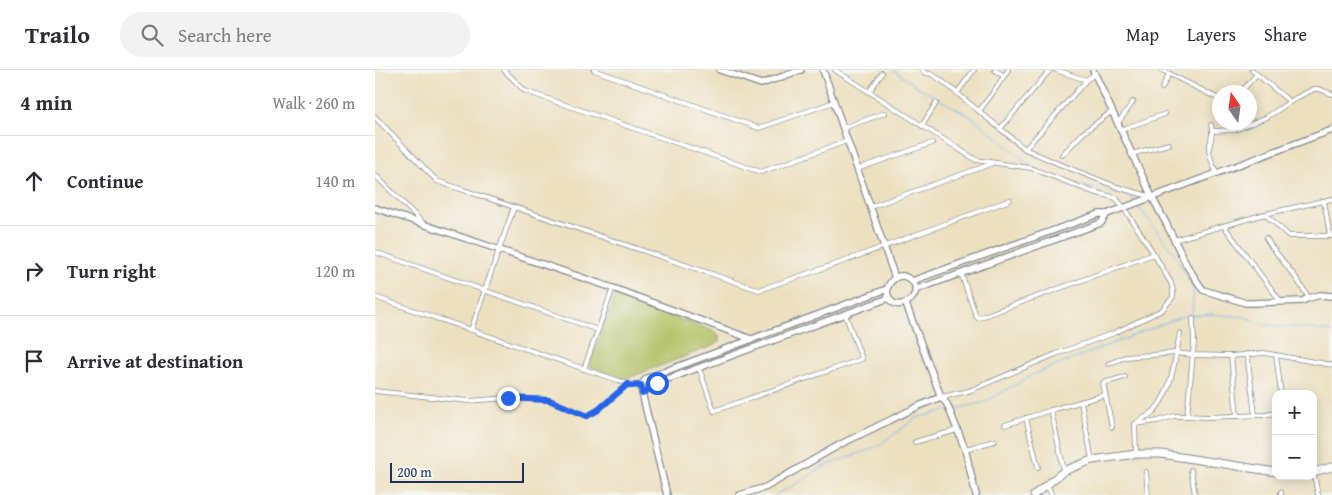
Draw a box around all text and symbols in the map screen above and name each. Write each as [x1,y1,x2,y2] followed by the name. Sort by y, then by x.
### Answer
[120,12,470,57] search box
[25,17,90,52] text: Trailo
[138,21,166,49] icon: search
[178,21,272,49] text: Search here
[1126,21,1159,48] text: Map
[1187,21,1236,48] text: Layers
[1264,21,1307,48] text: Share
[1212,85,1257,130] north arrow
[20,87,72,118] text: 4 min
[272,91,355,115] text: Walk · 260 m
[20,167,48,195] icon: ahead
[67,167,144,195] text: Continue
[315,169,355,193] text: 140 m
[20,257,48,285] icon: right
[67,257,156,285] text: Turn right
[315,259,355,283] text: 120 m
[20,347,48,375] icon: arrive
[67,347,243,375] text: Arrive at destination
[646,372,669,395] route start
[497,387,520,410] route end
[1272,390,1317,480] map controls
[1272,390,1317,435] button: +
[1272,435,1317,480] button: −
[390,460,524,483] scale bar
[397,462,432,482] text: 200 m

